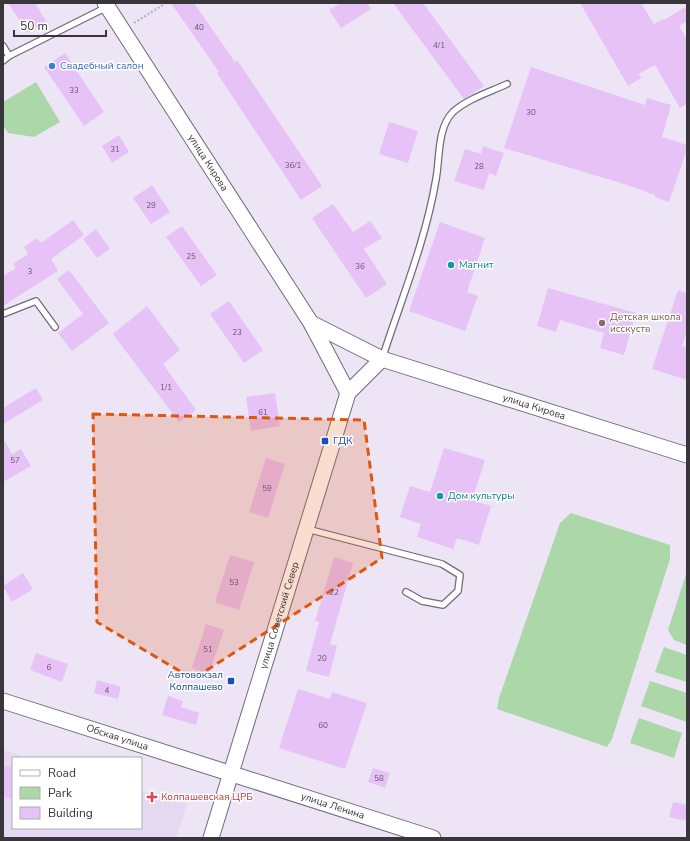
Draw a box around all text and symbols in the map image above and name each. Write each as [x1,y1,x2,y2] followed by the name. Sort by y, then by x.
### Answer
[14,12,106,38] scale bar
[20,18,48,34] text: 50 m
[194,22,204,33] house number: 40
[433,40,445,51] house number: 4/1
[60,59,144,73] place label: Свадебный салон
[47,61,57,71] marker: Свадебный салон
[69,85,79,96] house number: 33
[526,107,536,118] house number: 30
[184,132,231,194] street label: улица Кирова
[110,144,120,155] house number: 31
[285,160,302,171] house number: 36/1
[474,161,484,172] house number: 28
[146,200,156,211] house number: 29
[186,251,196,262] house number: 25
[459,258,494,272] place label: Магнит
[446,260,456,270] marker: Магнит
[355,261,365,272] house number: 36
[28,266,33,277] house number: 3
[610,310,681,336] place label: Детская школа исскуств
[597,318,607,328] marker: Детская школа исскуств
[232,327,242,338] house number: 23
[160,382,172,393] house number: 1/1
[501,390,567,423] street label: улица Кирова
[258,407,268,418] house number: 61
[333,434,353,448] place label: ГДК
[320,436,330,446] marker: ГДК
[10,455,20,466] house number: 57
[262,483,272,494] house number: 59
[448,489,515,503] place label: Дом культуры
[435,491,445,501] marker: Дом культуры
[256,560,303,671] street label: улица Советский Север
[229,577,239,588] house number: 53
[329,587,339,598] house number: 22
[203,644,213,655] house number: 51
[317,653,327,664] house number: 20
[47,662,52,673] house number: 6
[168,668,223,694] place label: Автовокзал Колпашево
[226,676,236,686] marker: Автовокзал Колпашево
[105,685,110,696] house number: 4
[318,720,328,731] house number: 60
[84,721,150,754] street label: Обская улица
[12,757,142,829] legend
[48,765,76,781] text: Road
[374,773,384,784] house number: 58
[48,785,73,801] text: Park
[299,789,366,823] street label: улица Ленина
[161,790,253,804] place label: Колпашевская ЦРБ
[146,791,158,803] marker: Колпашевская ЦРБ
[48,805,93,821] text: Building

